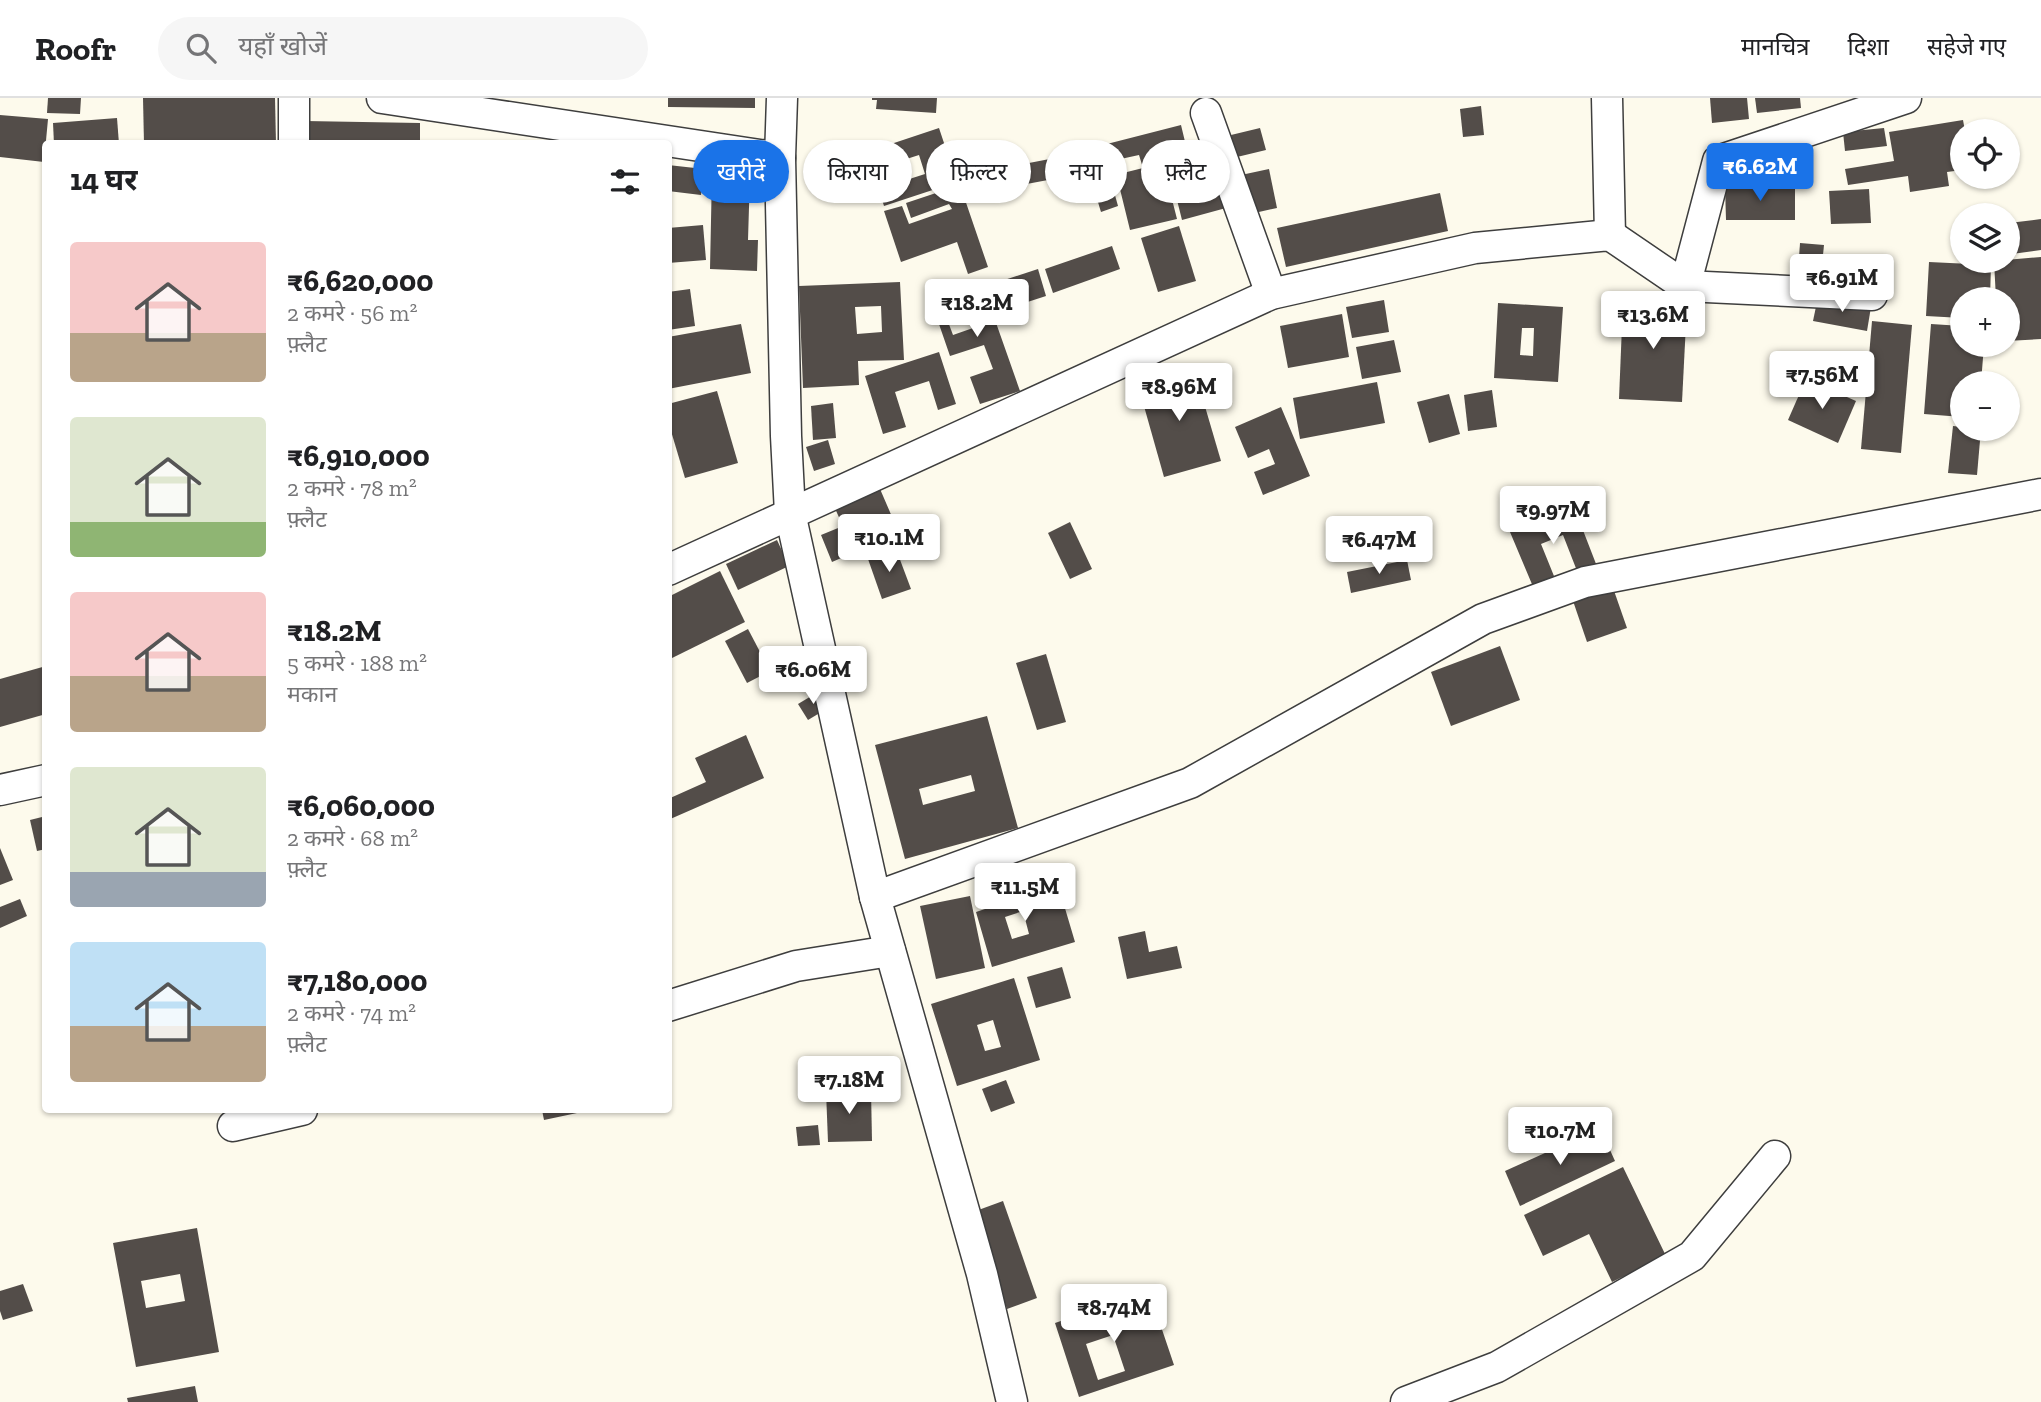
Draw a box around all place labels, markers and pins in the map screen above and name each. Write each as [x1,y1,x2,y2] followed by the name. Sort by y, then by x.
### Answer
[1703,144,1817,203] pin: ₹6.62M
[1785,254,1899,314] pin: ₹6.91M
[920,280,1034,339] pin: ₹18.2M
[1596,292,1710,351] pin: ₹13.6M
[1765,352,1879,411] pin: ₹7.56M
[1122,364,1236,423] pin: ₹8.96M
[1496,486,1610,546] pin: ₹9.97M
[832,514,946,574] pin: ₹10.1M
[1322,517,1436,576] pin: ₹6.47M
[756,646,870,706] pin: ₹6.06M
[968,864,1082,923] pin: ₹11.5M
[792,1056,906,1116] pin: ₹7.18M
[1503,1108,1617,1167] pin: ₹10.7M
[1057,1284,1171,1344] pin: ₹8.74M

